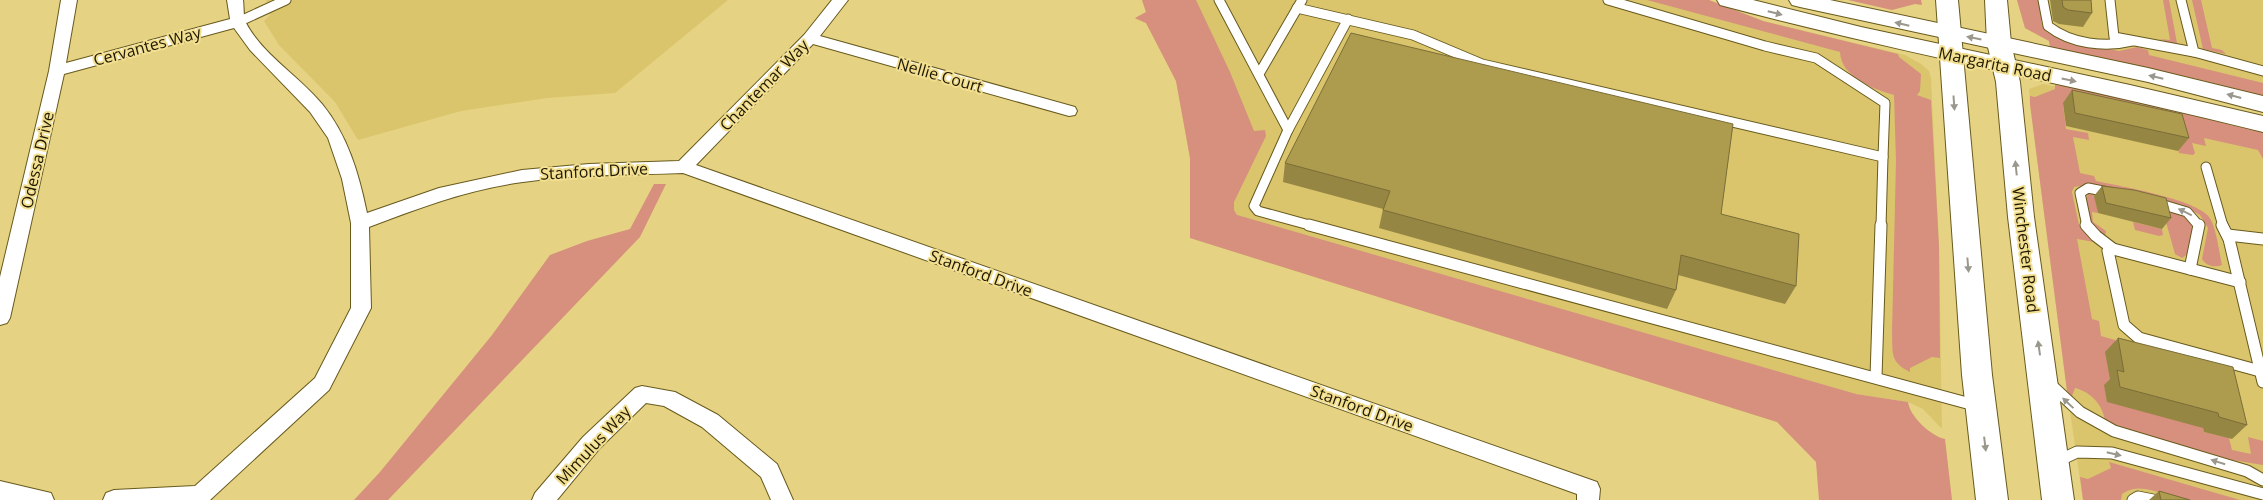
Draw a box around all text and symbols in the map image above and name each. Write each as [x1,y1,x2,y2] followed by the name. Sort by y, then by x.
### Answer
[1768,9,1783,17] one-way arrow
[1894,20,1909,28] one-way arrow
[91,21,204,71] street label: Cervantes Way
[715,34,814,136] street label: Chantemar Way
[1967,34,1982,42] one-way arrow
[1937,41,2053,87] street label: Margarita Road
[895,52,986,98] street label: Nellie Court
[2149,73,2164,81] one-way arrow
[2061,76,2076,84] one-way arrow
[2226,92,2241,100] one-way arrow
[1951,95,1959,111] one-way arrow
[15,109,59,211] street label: Odessa Drive
[540,157,648,185] street label: Stanford Drive
[2012,159,2020,175] one-way arrow
[2007,186,2045,314] street label: Winchester Road
[2178,208,2192,216] one-way arrow
[927,244,1035,302] street label: Stanford Drive
[1964,257,1972,273] one-way arrow
[2035,339,2043,355] one-way arrow
[1308,379,1416,437] street label: Stanford Drive
[2062,397,2074,409] one-way arrow
[551,400,636,489] street label: Mimulus Way
[1981,436,1989,452] one-way arrow
[2107,450,2122,458] one-way arrow
[2210,458,2225,466] one-way arrow

